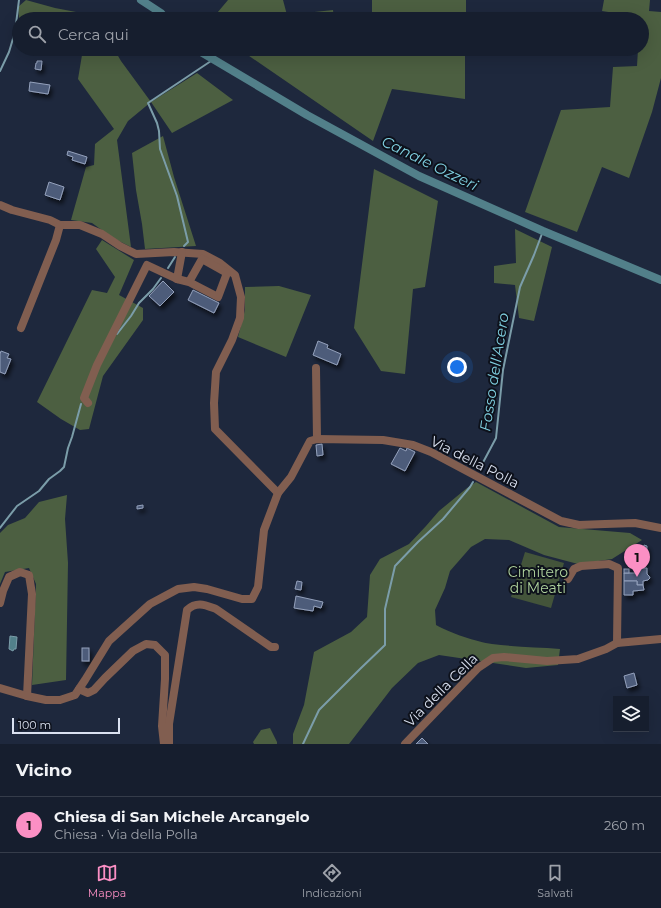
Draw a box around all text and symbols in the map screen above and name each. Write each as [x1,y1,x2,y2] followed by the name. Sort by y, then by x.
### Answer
[12,12,649,56] search box
[26,23,48,45] icon: search
[58,25,129,44] text: Cerca qui
[379,132,482,195] water label: Canale Ozzeri
[475,311,513,433] water label: Fosso dell'Acero
[447,357,467,377] your location
[428,432,522,492] street label: Via della Polla
[624,544,650,577] pin: 1
[508,563,568,597] park label: Cimitero di Meati
[401,650,481,730] street label: Via della Cella
[613,696,649,732] map controls
[613,696,649,732] button: layers
[12,716,120,735] scale bar
[18,718,51,732] text: 100 m
[16,760,72,780] text: Vicino
[54,807,310,826] text: Chiesa di San Michele Arcangelo
[26,817,32,833] text: 1
[604,817,645,833] text: 260 m
[54,826,198,842] text: Chiesa · Via della Polla
[88,862,126,900] tab: Mappa
[302,862,362,900] tab: Indicazioni
[537,862,573,900] tab: Salvati

